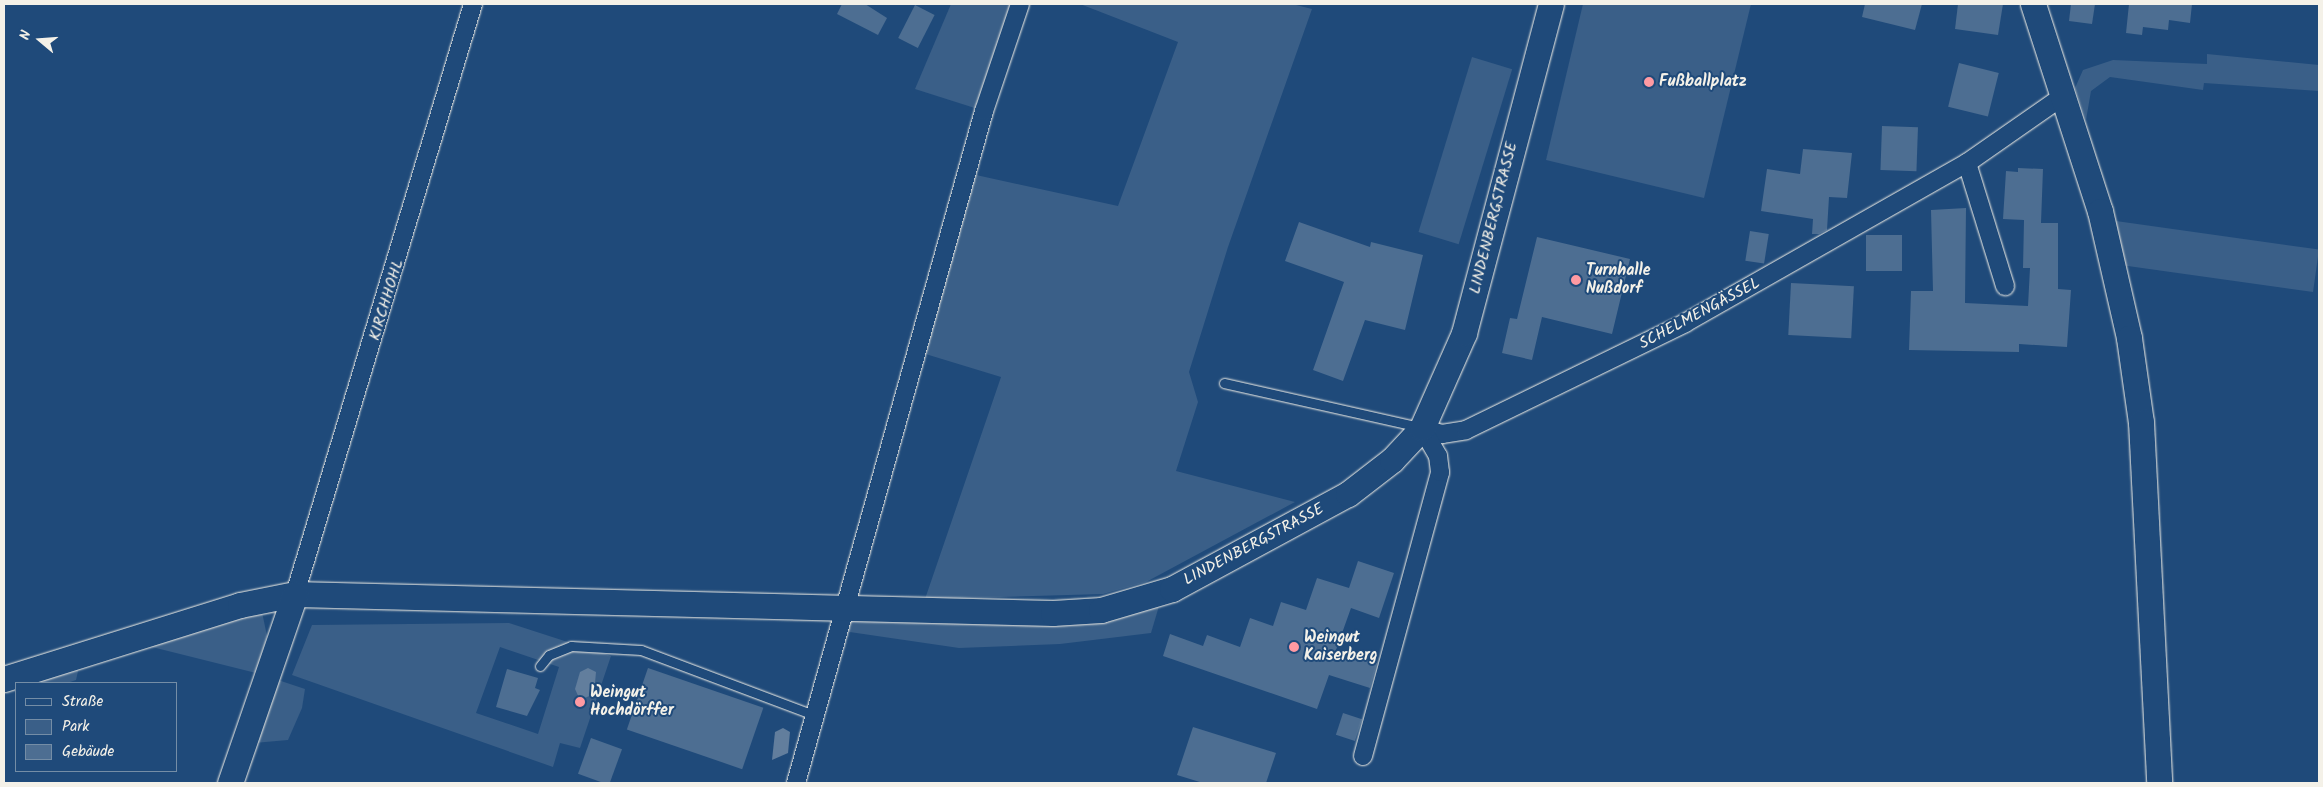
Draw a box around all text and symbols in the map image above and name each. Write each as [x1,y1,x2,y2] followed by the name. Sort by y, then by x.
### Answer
[15,15,65,65] north arrow
[14,28,38,43] text: N
[1659,72,1747,92] place label: Fußballplatz
[1643,76,1655,88] marker: Fußballplatz
[1466,140,1522,296] street label: LINDENBERGSTRASSE
[366,257,408,343] street label: KIRCHHOHL
[1586,261,1651,299] place label: Turnhalle Nußdorf
[1570,274,1582,286] marker: Turnhalle Nußdorf
[1636,274,1764,354] street label: SCHELMENGÄSSEL
[1181,500,1327,590] street label: LINDENBERGSTRASSE
[1304,628,1377,666] place label: Weingut Kaiserberg
[1288,641,1300,653] marker: Weingut Kaiserberg
[15,682,178,772] legend
[590,683,674,721] place label: Weingut Hochdörffer
[62,690,103,714] text: Straße
[574,696,586,708] marker: Weingut Hochdörffer
[62,715,89,739] text: Park
[62,740,114,764] text: Gebäude

